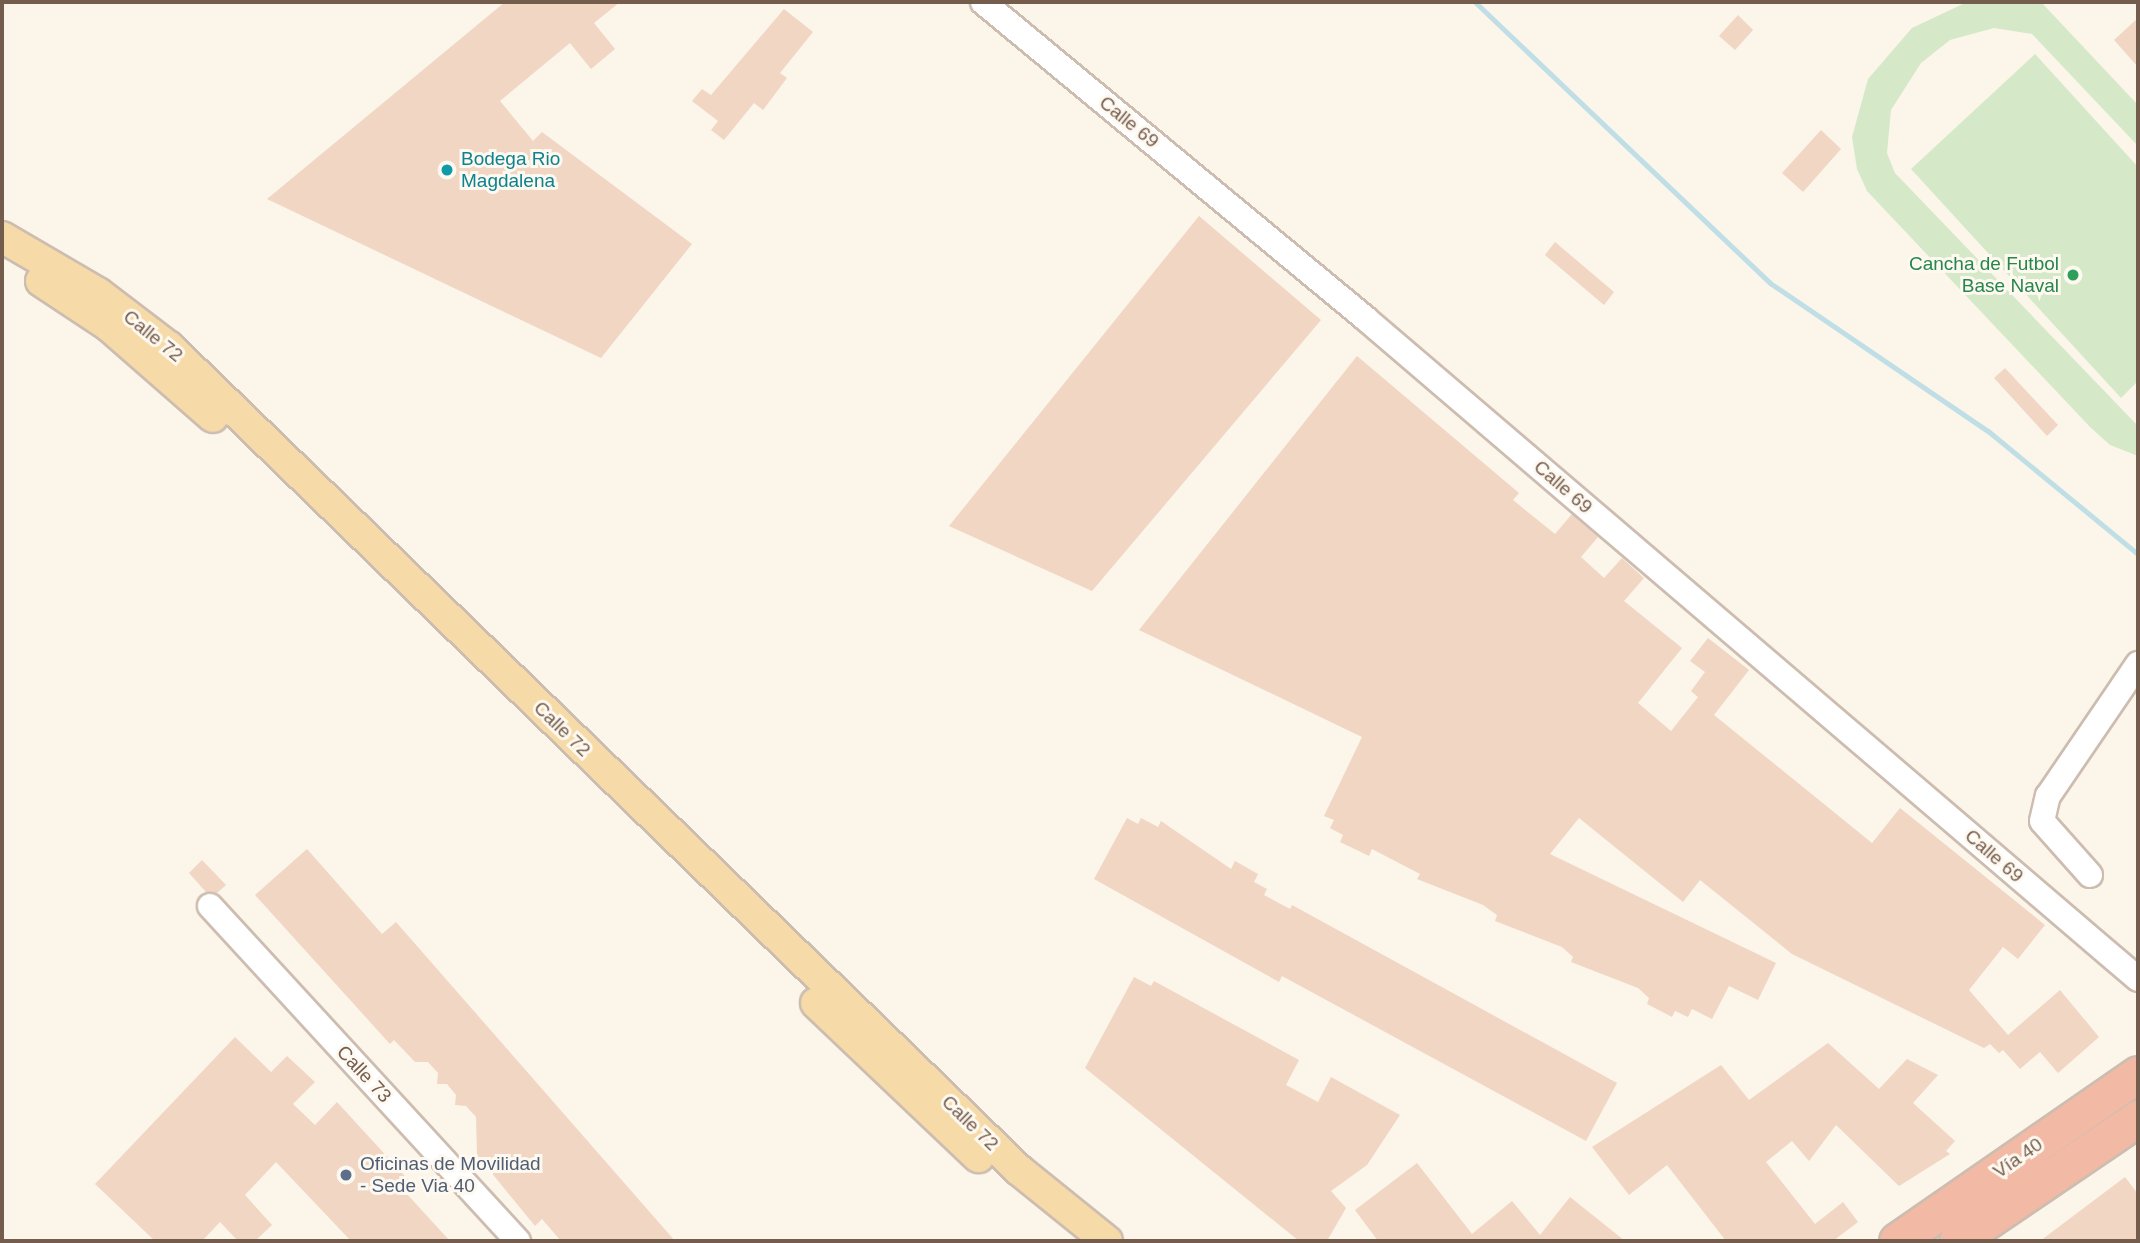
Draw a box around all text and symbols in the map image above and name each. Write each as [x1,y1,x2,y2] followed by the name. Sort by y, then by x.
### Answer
[1095,91,1163,153] street label: Calle 69
[461,148,560,192] place label: Bodega Rio Magdalena
[439,162,455,178] marker: Bodega Rio Magdalena
[1909,253,2059,297] place label: Cancha de Futbol Base Naval
[2065,267,2081,283] marker: Cancha de Futbol Base Naval
[119,305,187,367] street label: Calle 72
[1529,456,1597,518] street label: Calle 69
[529,697,595,761] street label: Calle 72
[1960,825,2028,887] street label: Calle 69
[332,1041,396,1107] street label: Calle 73
[937,1091,1003,1155] street label: Calle 72
[1989,1133,2047,1183] street label: Vía 40
[360,1153,541,1197] place label: Oficinas de Movilidad - Sede Via 40
[338,1167,354,1183] marker: Oficinas de Movilidad - Sede Via 40

